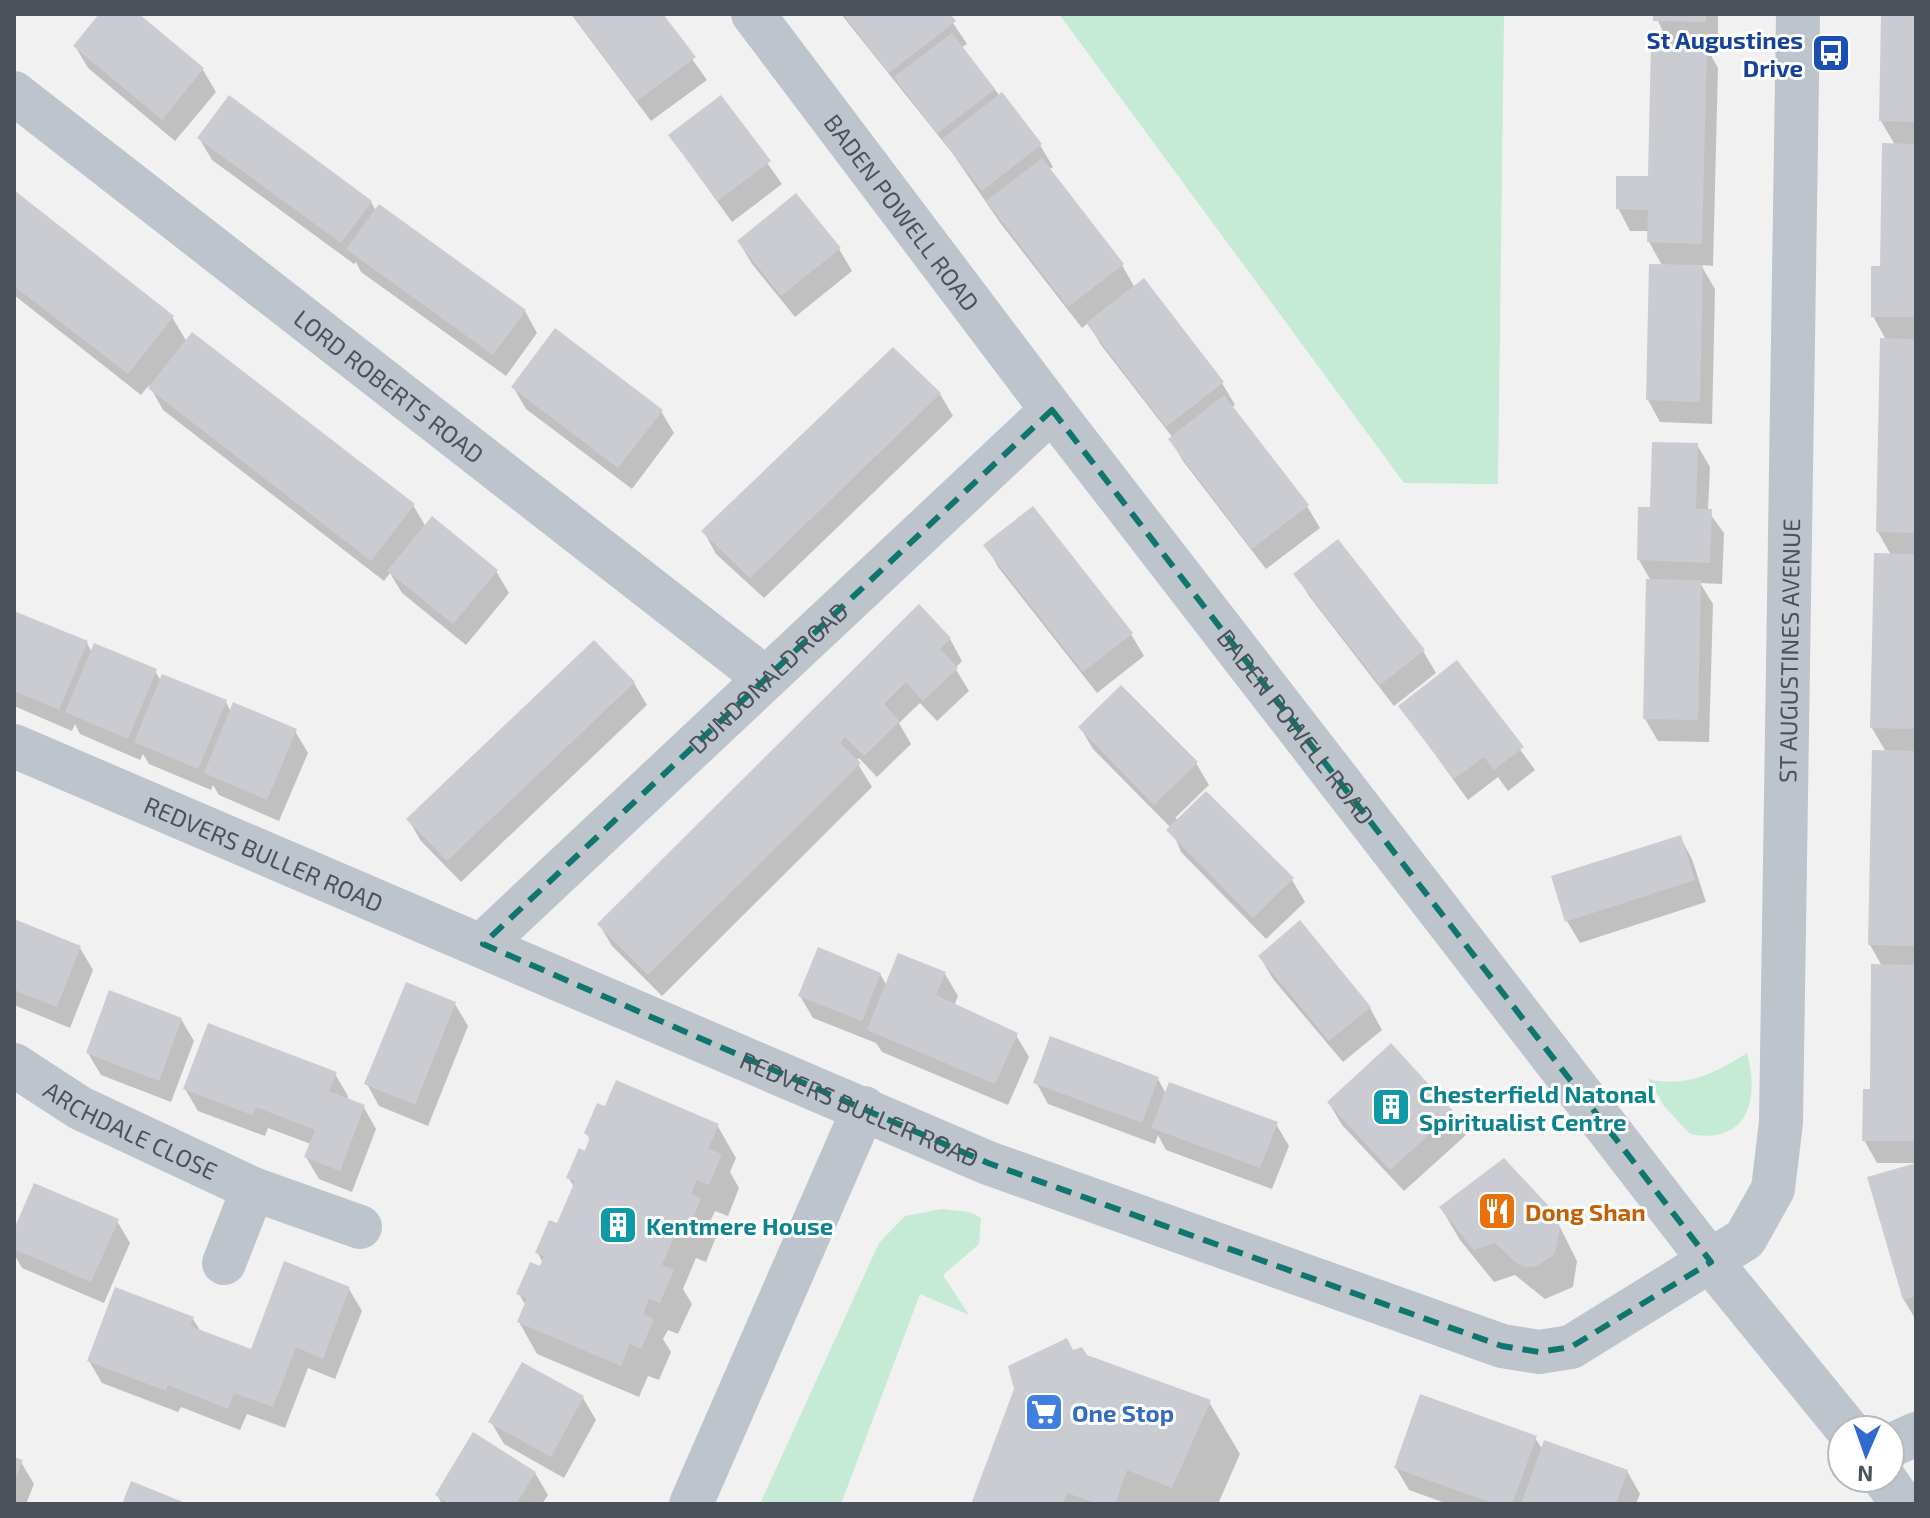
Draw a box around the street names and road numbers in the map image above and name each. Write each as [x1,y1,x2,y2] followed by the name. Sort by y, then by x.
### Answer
[819,108,986,316] street label: BADEN POWELL ROAD
[289,303,490,468] street label: LORD ROBERTS ROAD
[1772,518,1805,783] street label: ST AUGUSTINES AVENUE
[682,595,853,759] street label: DUNDONALD ROAD
[1212,623,1381,830] street label: BADEN POWELL ROAD
[140,789,388,917] street label: REDVERS BULLER ROAD
[736,1044,983,1172] street label: REDVERS BULLER ROAD
[39,1074,222,1185] street label: ARCHDALE CLOSE

